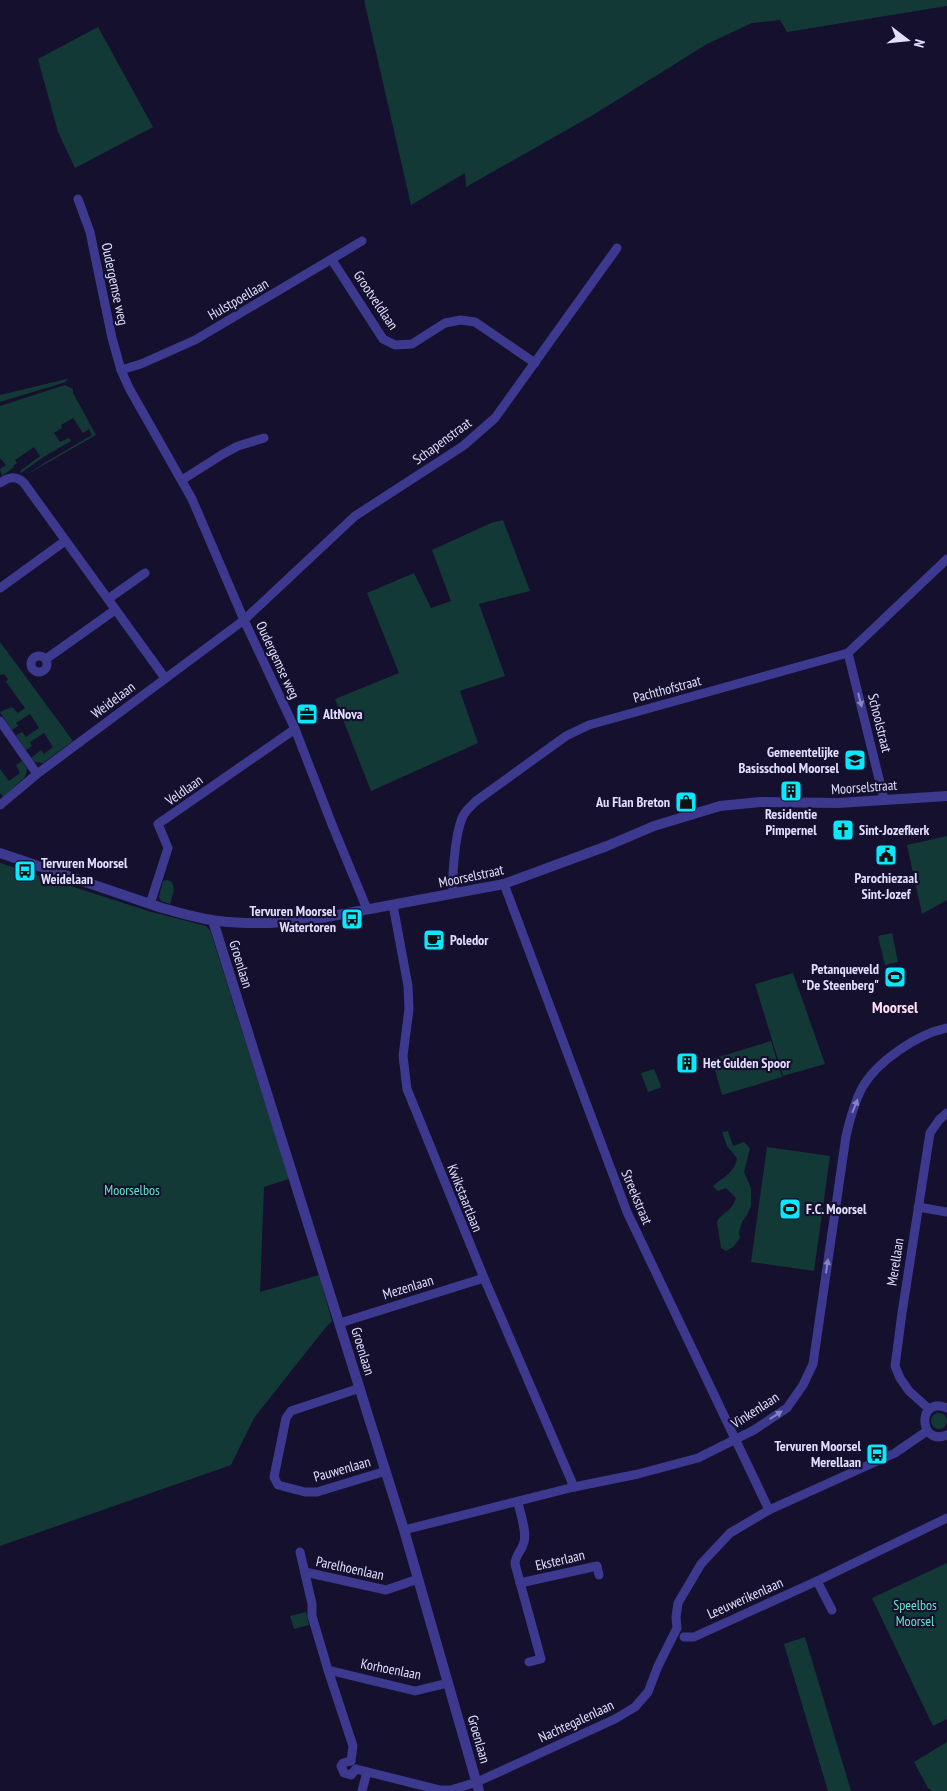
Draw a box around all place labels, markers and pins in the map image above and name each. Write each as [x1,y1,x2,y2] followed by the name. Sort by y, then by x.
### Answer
[295,702,319,726] office icon: AltNova
[322,705,363,723] place label: AltNova
[738,743,840,777] place label: Gemeentelijke Basisschool Moorsel
[843,748,867,772] school or university icon: Gemeentelijke Basisschool Moorsel
[779,779,803,803] building icon: Residentie Pimpernel
[674,790,698,814] shop icon: Au Flan Breton
[595,793,670,811] place label: Au Flan Breton
[765,805,817,839] place label: Residentie Pimpernel
[831,818,855,842] church icon: Sint-Jozefkerk
[859,821,930,839] place label: Sint-Jozefkerk
[874,843,898,867] public building icon: Parochiezaal Sint-Jozef
[40,854,128,888] place label: Tervuren Moorsel Weidelaan
[13,859,37,883] bus stop icon: Tervuren Moorsel Weidelaan
[854,869,918,903] place label: Parochiezaal Sint-Jozef
[250,902,337,936] place label: Tervuren Moorsel Watertoren
[340,907,364,931] bus stop icon: Tervuren Moorsel Watertoren
[422,928,446,952] cafe icon: Poledor
[450,931,489,949] place label: Poledor
[802,960,879,994] place label: Petanqueveld "De Steenberg"
[883,965,907,989] sports icon: Petanqueveld "De Steenberg"
[675,1051,699,1075] building icon: Het Gulden Spoor
[703,1054,791,1072] place label: Het Gulden Spoor
[778,1197,802,1221] sports icon: F.C. Moorsel
[806,1200,867,1218] place label: F.C. Moorsel
[775,1437,862,1471] place label: Tervuren Moorsel Merellaan
[865,1442,889,1466] bus stop icon: Tervuren Moorsel Merellaan

